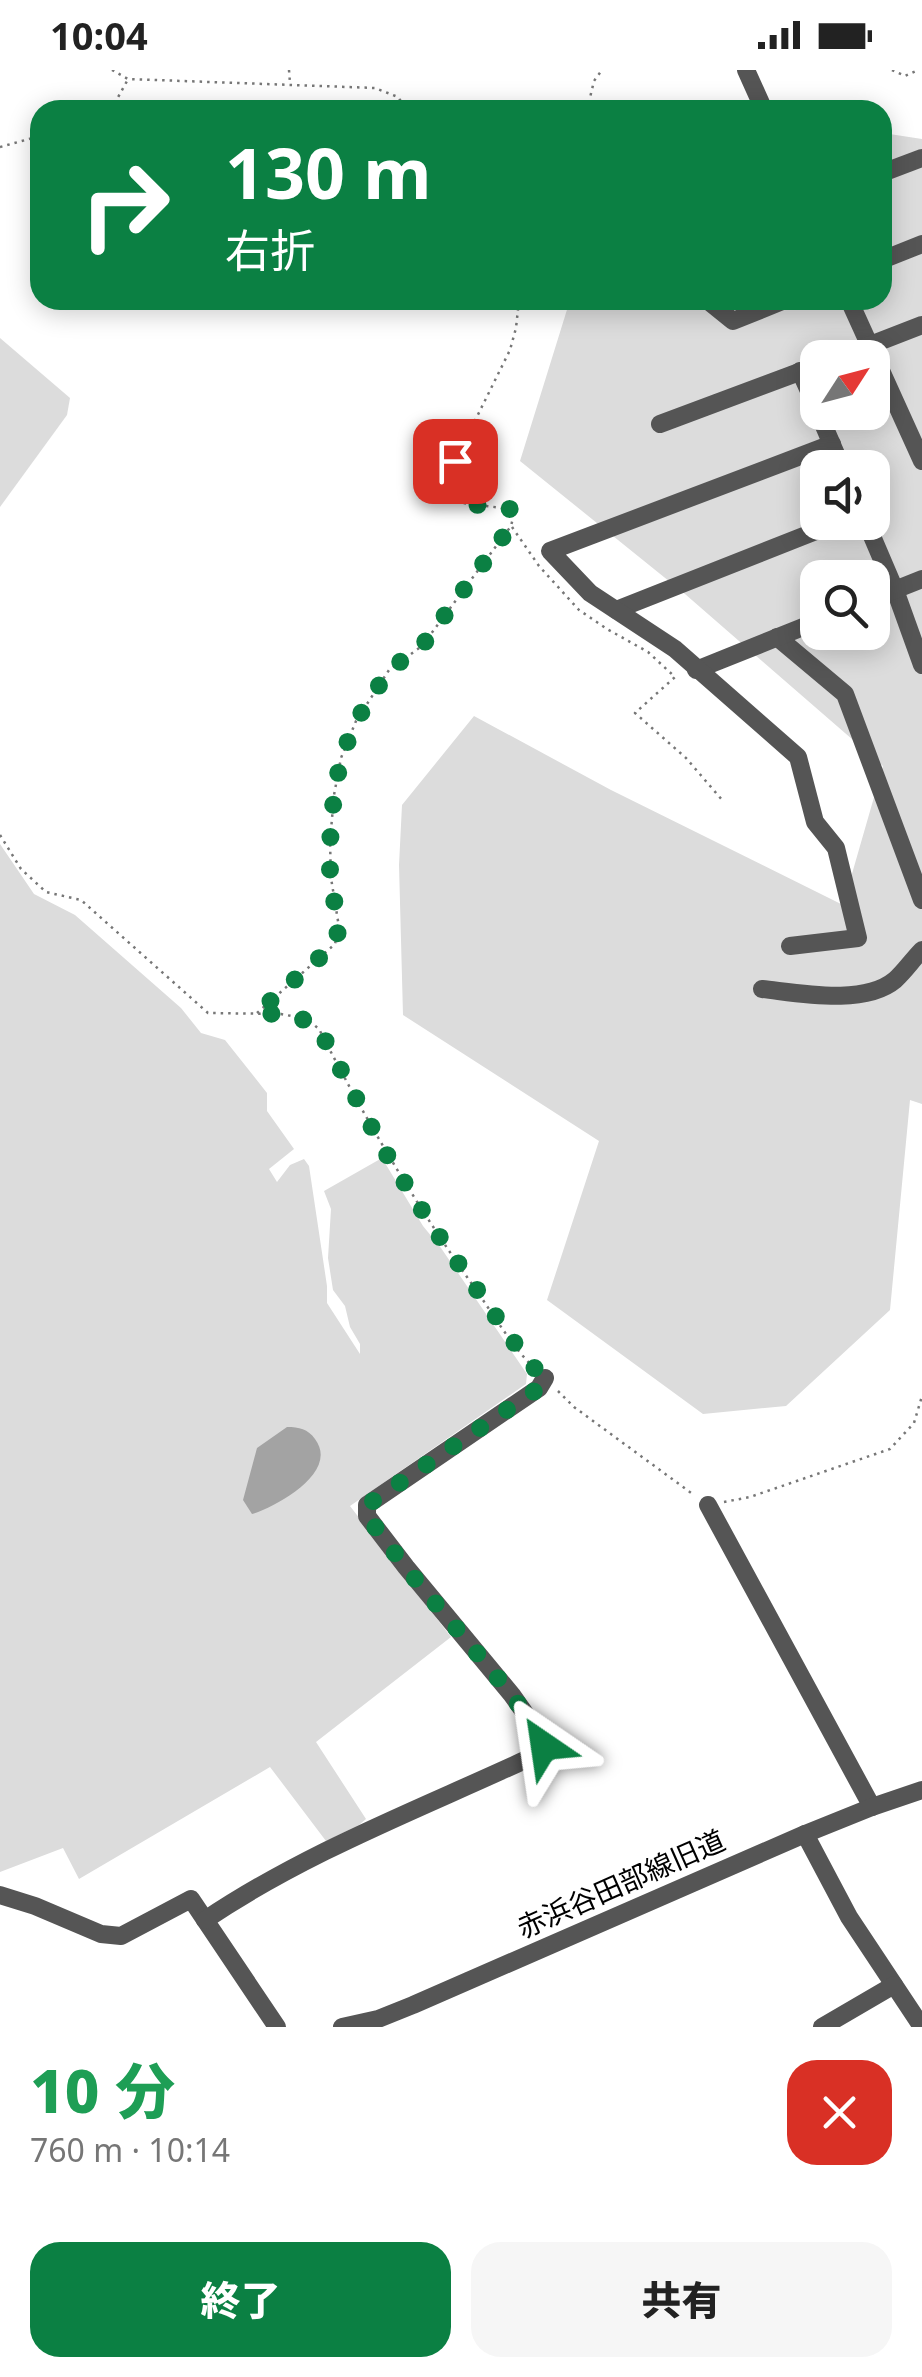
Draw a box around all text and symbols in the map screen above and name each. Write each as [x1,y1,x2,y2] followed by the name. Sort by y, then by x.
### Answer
[50,9,148,61] text: 10:04
[225,124,432,220] text: 130 m
[60,140,190,270] icon: right
[225,219,315,280] text: 右折
[800,340,890,430] north arrow
[800,340,890,650] map controls
[413,419,498,504] pin
[428,434,483,489] icon: arrive
[800,450,890,540] button: sound
[800,560,890,650] button: search
[492,1694,596,1798] position arrow
[511,1820,731,1946] street label: 赤浜谷田部線旧道
[30,2049,175,2131] text: 10 分
[787,2060,892,2165] button: close
[30,2128,230,2171] text: 760 m · 10:14
[30,2242,451,2357] button: 終了
[471,2242,892,2357] button: 共有

